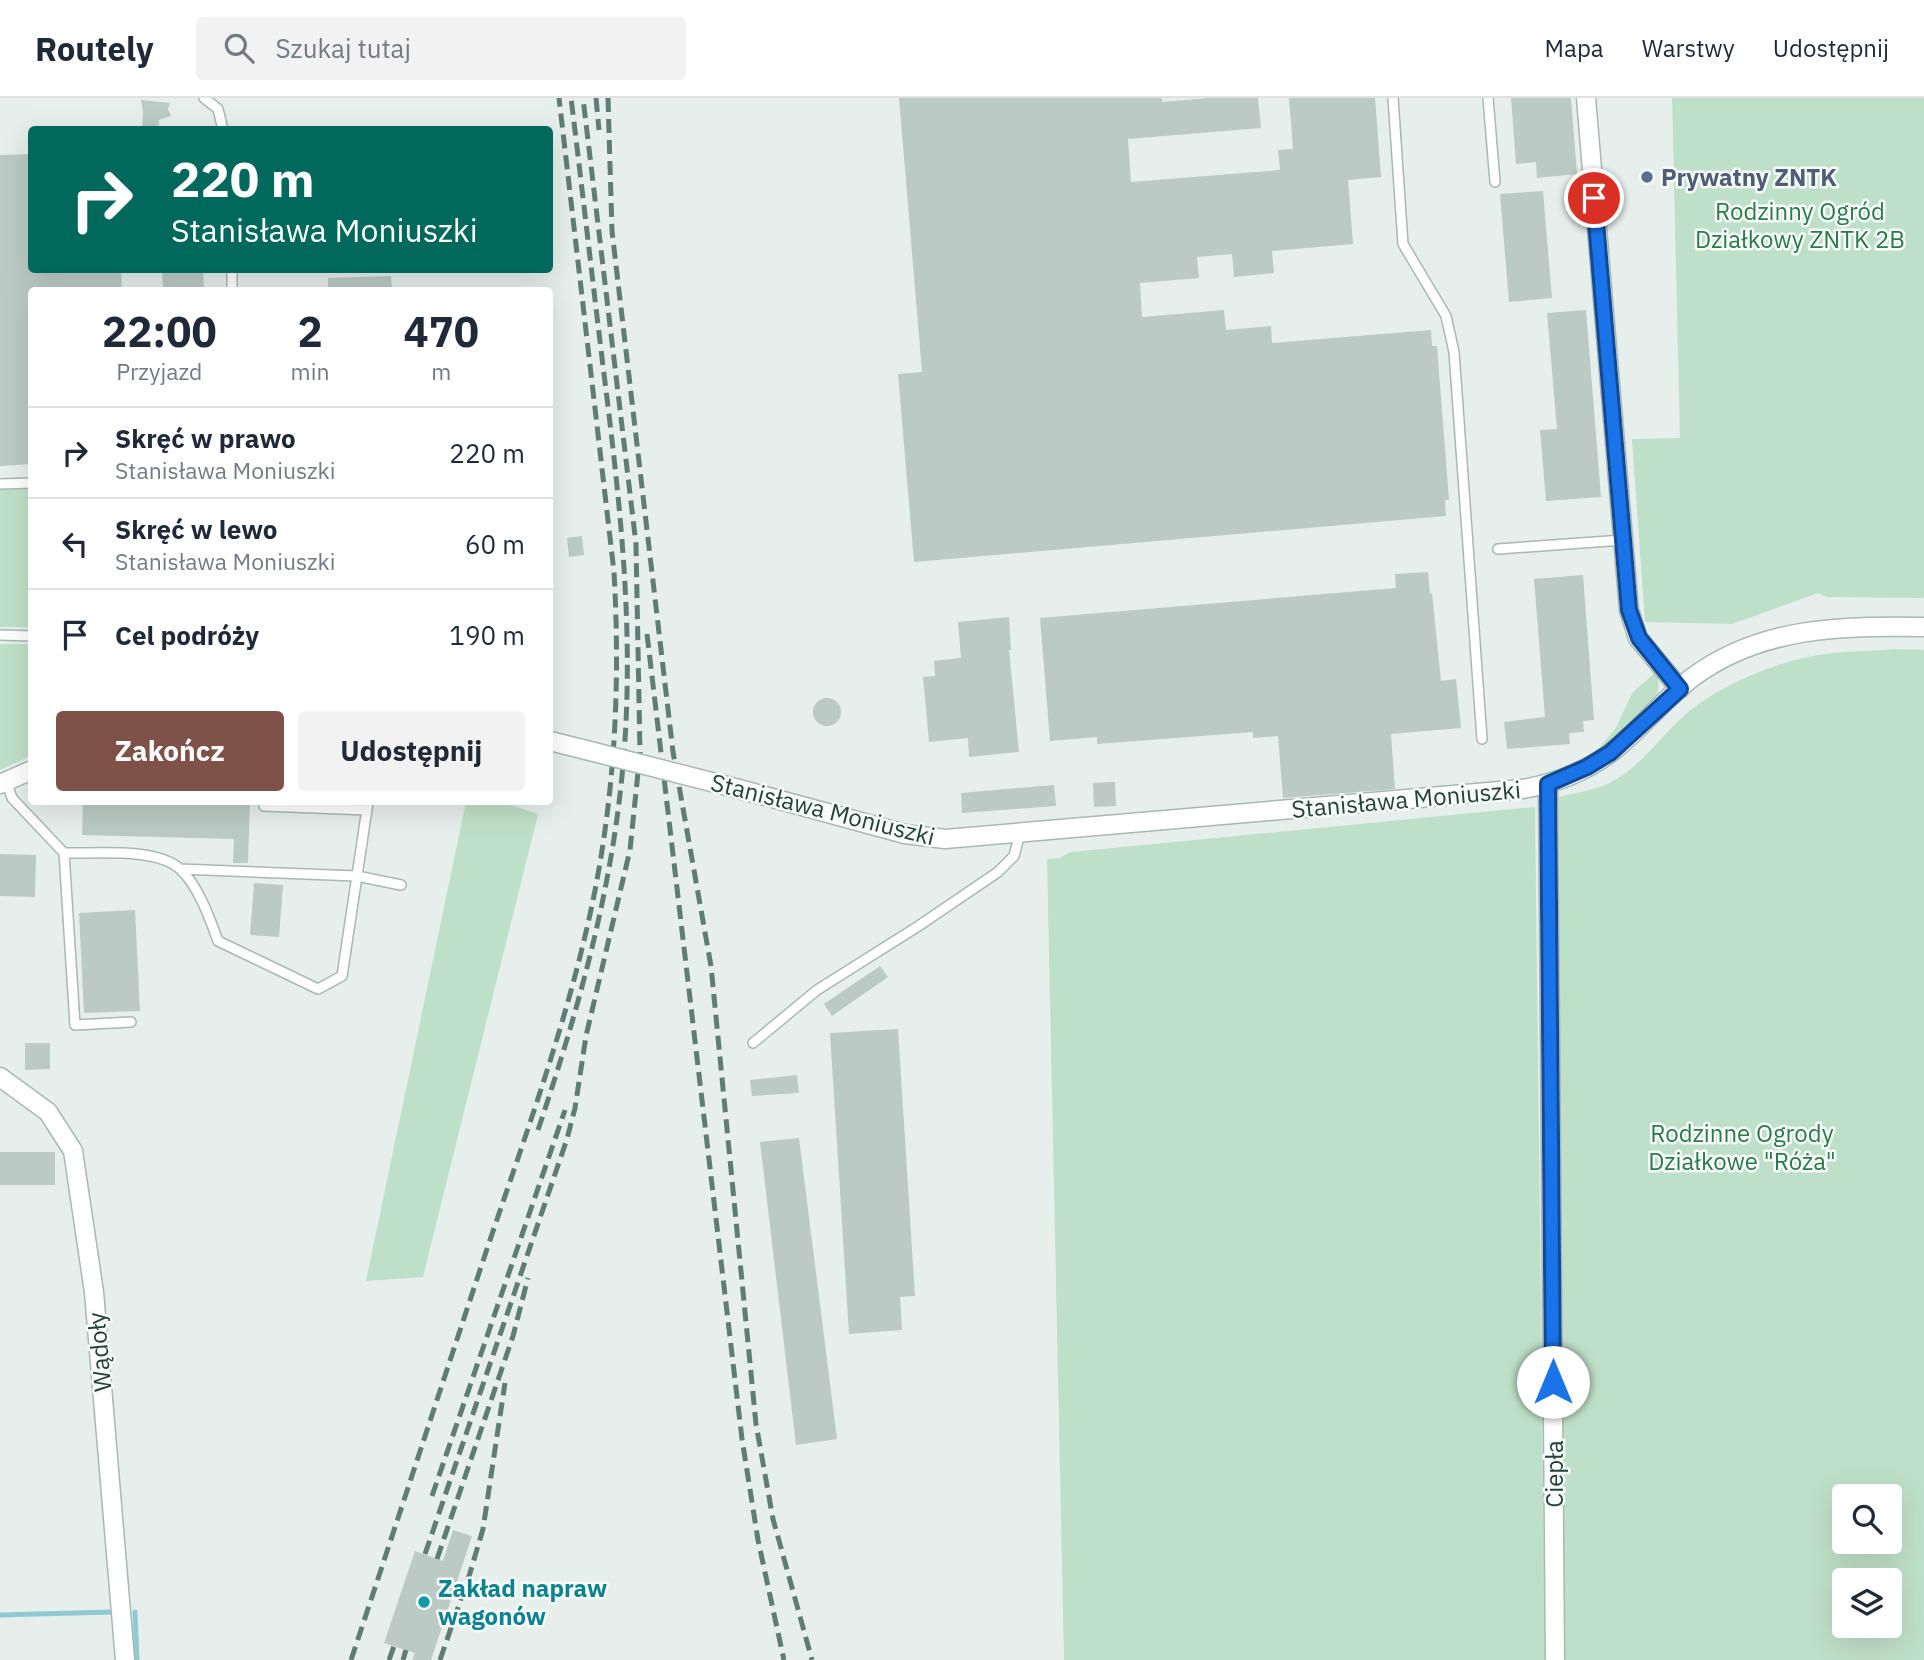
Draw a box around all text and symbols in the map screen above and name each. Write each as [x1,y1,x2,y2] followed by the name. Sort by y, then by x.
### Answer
[196,17,686,80] search box
[35,27,154,70] text: Routely
[220,29,258,67] icon: search
[276,31,411,65] text: Szukaj tutaj
[1545,32,1604,64] text: Mapa
[1642,32,1735,64] text: Warstwy
[1773,32,1889,64] text: Udostępnij
[171,147,315,210] text: 220 m
[56,154,147,245] icon: right
[1661,161,1837,193] place label: Prywatny ZNTK
[1564,168,1624,228] pin
[1639,169,1655,185] marker: Prywatny ZNTK
[1575,179,1613,217] icon: arrive
[1695,195,1905,255] park label: Rodzinny Ogród Działkowy ZNTK 2B
[171,209,478,251] text: Stanisława Moniuszki
[102,304,217,359] text: 22:00
[297,304,323,359] text: 2
[403,304,479,359] text: 470
[116,356,202,386] text: Przyjazd
[291,356,329,386] text: min
[431,356,451,386] text: m
[115,421,296,455] text: Skręć w prawo
[56,434,94,472] icon: right
[449,436,525,470] text: 220 m
[115,455,335,485] text: Stanisława Moniuszki
[115,512,277,546] text: Skręć w lewo
[56,525,94,563] icon: left
[465,527,525,561] text: 60 m
[115,546,335,576] text: Stanisława Moniuszki
[56,616,94,654] icon: arrive
[115,618,259,652] text: Cel podróży
[449,618,525,652] text: 190 m
[56,711,284,791] button: Zakończ
[298,711,525,791] button: Udostępnij
[708,766,938,852] street label: Stanisława Moniuszki
[1290,773,1522,825] street label: Stanisława Moniuszki
[1648,1117,1836,1177] park label: Rodzinne Ogrody Działkowe "Róża"
[80,1311,118,1393] street label: Wądoły
[1516,1345,1590,1419] position arrow
[1538,1440,1570,1508] street label: Ciepła
[1832,1484,1902,1638] map controls
[1832,1484,1902,1554] button: search
[1832,1568,1902,1638] button: layers
[438,1572,607,1632] place label: Zakład napraw wagonów
[416,1594,432,1610] marker: Zakład napraw wagonów

